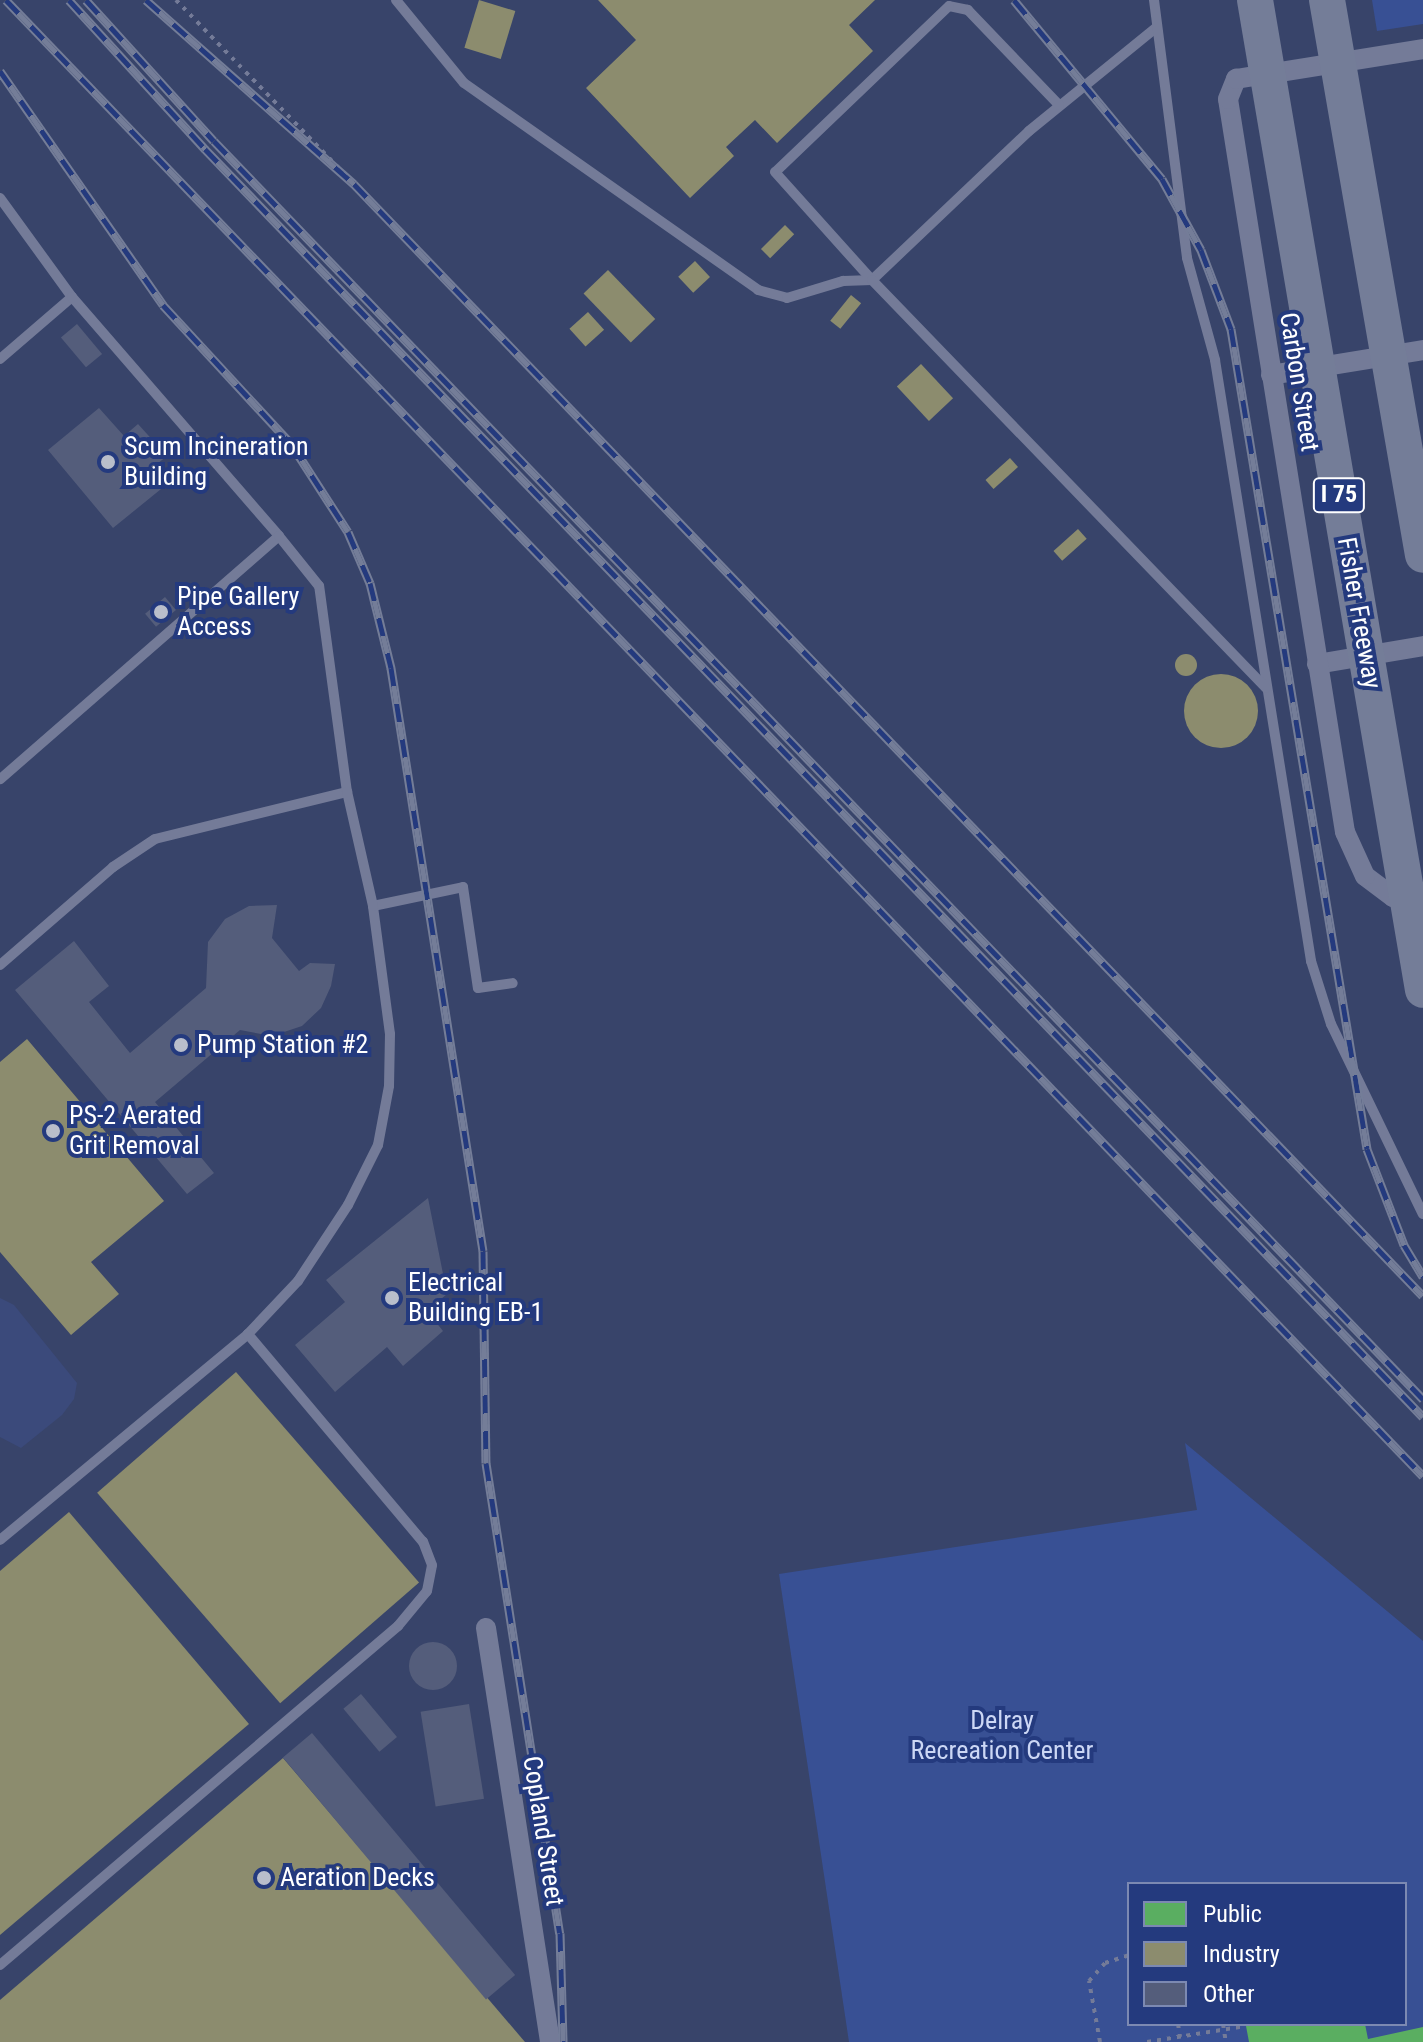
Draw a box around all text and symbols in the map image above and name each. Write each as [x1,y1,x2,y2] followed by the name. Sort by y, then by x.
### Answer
[1273,310,1325,454] street label: Carbon Street
[124,431,309,492] place label: Scum Incineration Building
[99,453,117,471] marker: Scum Incineration Building
[1311,475,1367,515] road number: I 75
[1330,535,1388,691] street label: Fisher Freeway
[177,581,299,642] place label: Pipe Gallery Access
[152,603,170,621] marker: Pipe Gallery Access
[197,1029,368,1061] place label: Pump Station #2
[172,1036,190,1054] marker: Pump Station #2
[69,1100,202,1162] place label: PS-2 Aerated Grit Removal
[44,1122,62,1140] marker: PS-2 Aerated Grit Removal
[408,1267,543,1328] place label: Electrical Building EB-1
[383,1289,401,1307] marker: Electrical Building EB-1
[911,1705,1093,1766] park label: Delray Recreation Center
[516,1754,570,1908] street label: Copland Street
[280,1862,435,1894] place label: Aeration Decks
[255,1869,273,1887] marker: Aeration Decks
[1127,1882,1407,2026] legend
[1203,1900,1262,1928] text: Public
[1203,1940,1280,1968] text: Industry
[1203,1980,1255,2008] text: Other

